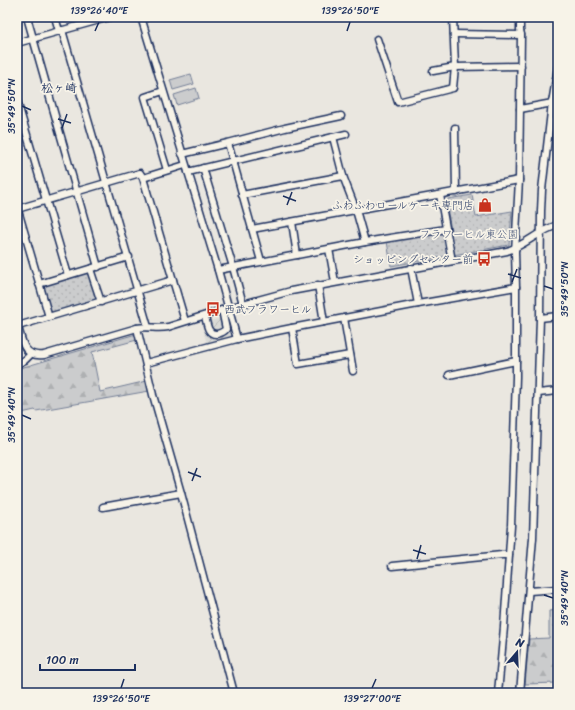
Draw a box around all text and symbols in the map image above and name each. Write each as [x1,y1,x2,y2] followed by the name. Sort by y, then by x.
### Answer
[70,2,129,20] text: 139°26'40"E
[321,2,380,20] text: 139°26'50"E
[41,77,77,99] district label: 松ヶ崎
[3,78,21,134] text: 35°49'50"N
[332,196,474,215] place label: ふわふわロールケーキ専門店
[477,197,493,213] shop icon: ふわふわロールケーキ専門店
[420,225,518,244] park label: フラワーヒル東公園
[353,250,473,269] place label: ショッピングセンター前
[476,251,492,267] bus stop icon: ショッピングセンター前
[556,261,574,317] text: 35°49'50"N
[224,300,312,319] place label: 西武フラワーヒル
[205,301,221,317] bus stop icon: 西武フラワーヒル
[3,387,21,443] text: 35°49'40"N
[556,570,574,626] text: 35°49'40"N
[497,632,537,672] north arrow
[512,632,527,653] text: N
[40,646,135,672] scale bar
[46,649,79,671] text: 100 m
[92,690,151,708] text: 139°26'50"E
[343,690,402,708] text: 139°27'00"E

